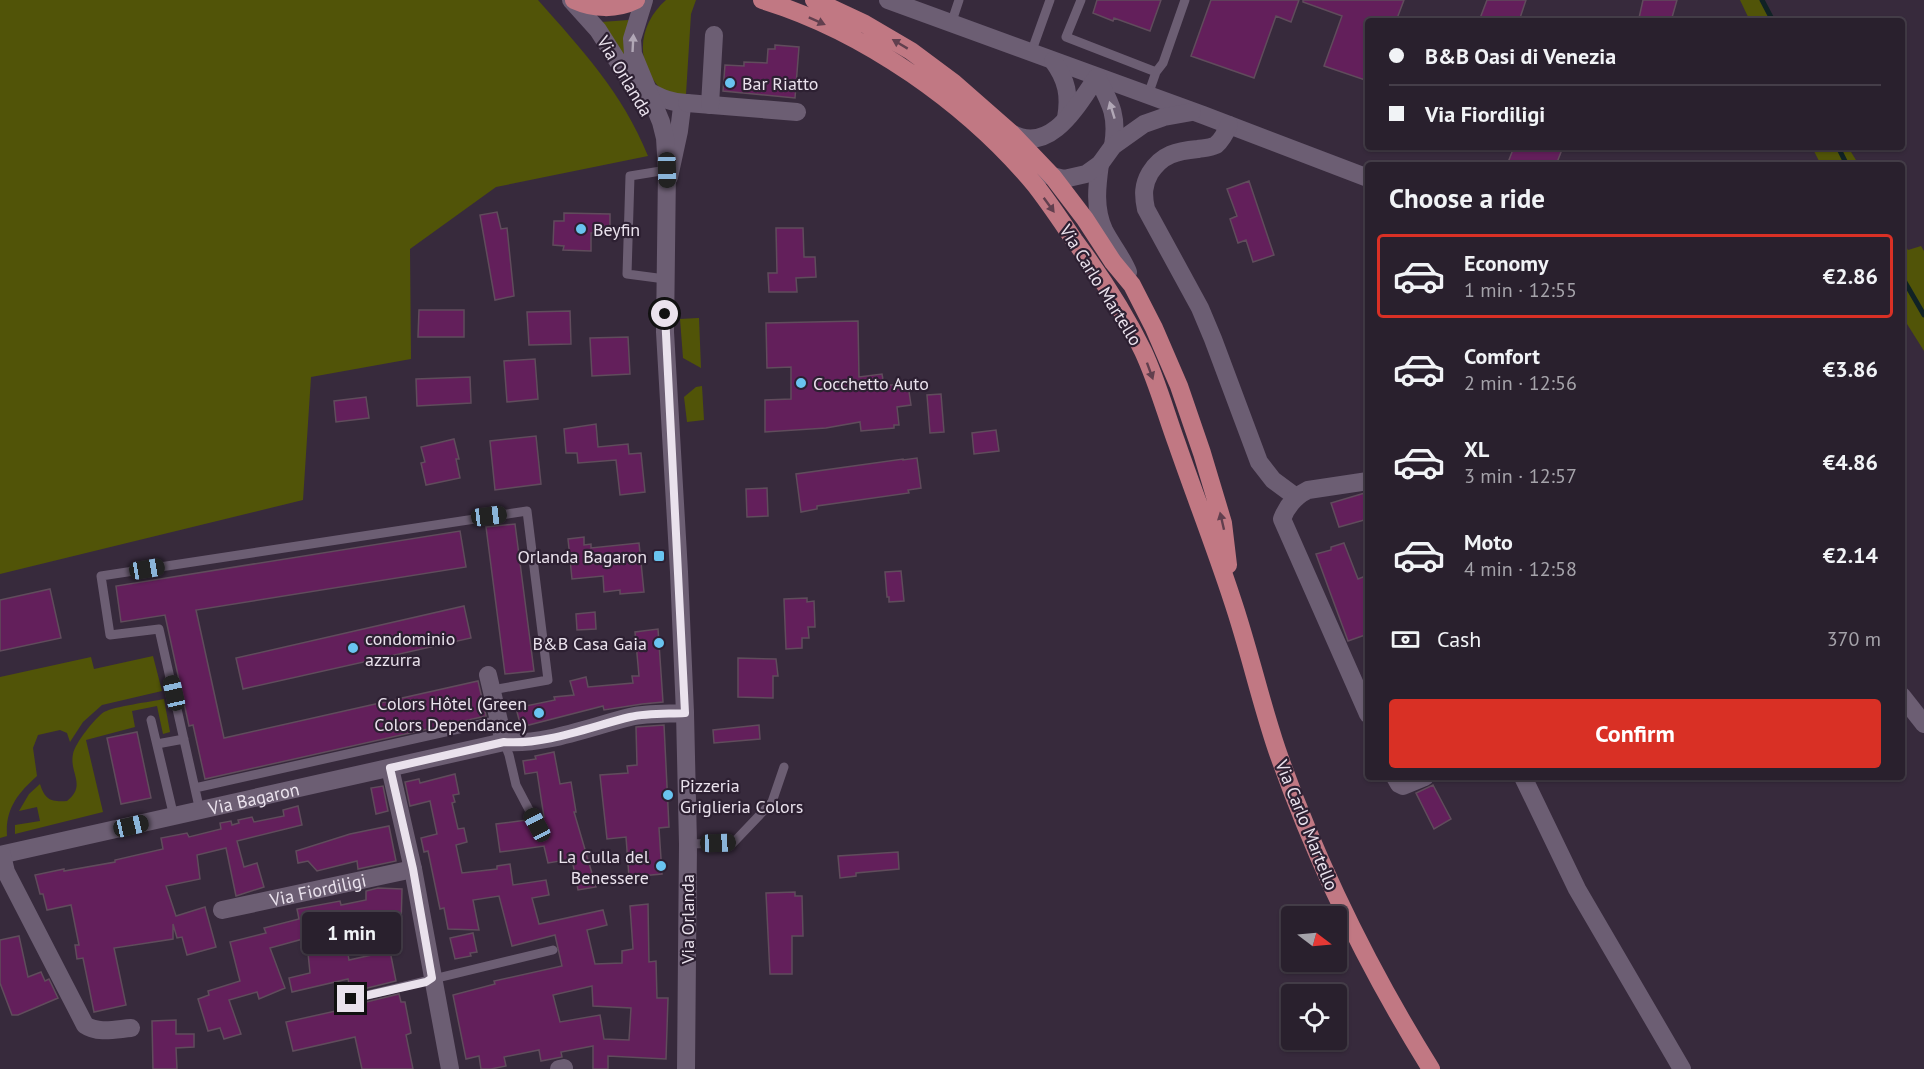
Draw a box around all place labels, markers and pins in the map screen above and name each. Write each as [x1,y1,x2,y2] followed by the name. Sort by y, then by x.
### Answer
[742,72,818,95] place label: Bar Riatto
[723,76,737,90] marker: Bar Riatto
[593,218,640,241] place label: Beyfin
[574,222,588,236] marker: Beyfin
[813,372,929,395] place label: Cocchetto Auto
[794,376,808,390] marker: Cocchetto Auto
[517,545,647,568] place label: Orlanda Bagaron
[652,549,666,563] marker: Orlanda Bagaron
[365,627,455,671] place label: condominio azzurra
[533,632,647,655] place label: B&B Casa Gaia
[652,636,666,650] marker: B&B Casa Gaia
[346,641,360,655] marker: condominio azzurra
[374,692,527,736] place label: Colors Hôtel (Green Colors Dependance)
[532,706,546,720] marker: Colors Hôtel (Green Colors Dependance)
[680,774,803,818] place label: Pizzeria Griglieria Colors
[661,788,675,802] marker: Pizzeria Griglieria Colors
[558,845,650,889] place label: La Culla del Benessere
[654,859,668,873] marker: La Culla del Benessere

